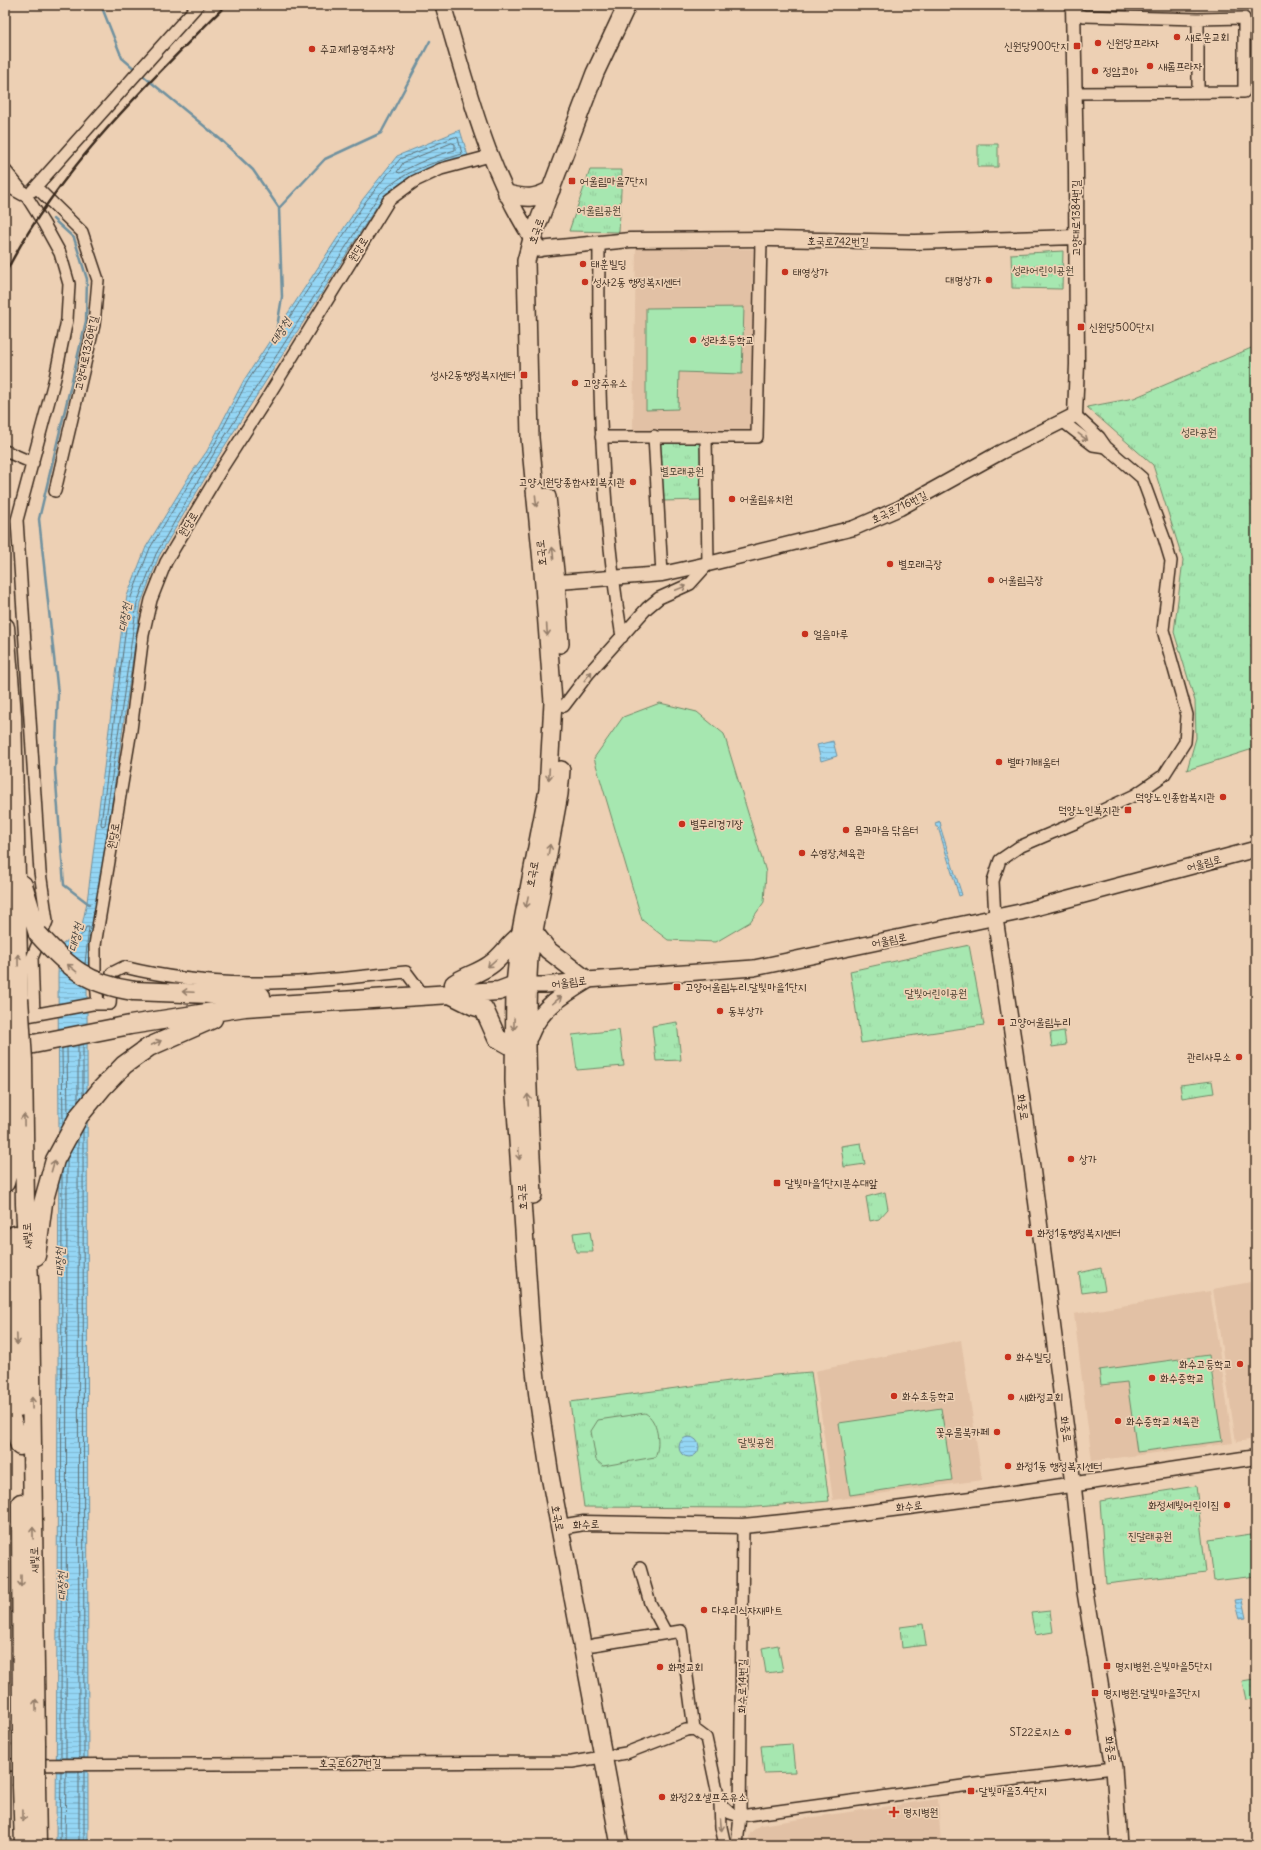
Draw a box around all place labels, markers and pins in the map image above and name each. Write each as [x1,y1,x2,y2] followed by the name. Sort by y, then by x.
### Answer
[1185,30,1229,44] place label: 새로운교회
[1172,32,1182,42] marker: 새로운교회
[1106,36,1159,50] place label: 신원당프라자
[1093,38,1103,48] marker: 신원당프라자
[1004,39,1069,53] place label: 신원당900단지
[1072,41,1082,51] marker: 신원당900단지
[320,42,395,56] place label: 주교제1공영주차장
[307,44,317,54] marker: 주교제1공영주차장
[1158,59,1202,73] place label: 새롬프라자
[1145,61,1155,71] marker: 새롬프라자
[1103,64,1139,78] place label: 정암코아
[1090,66,1100,76] marker: 정암코아
[580,174,647,188] place label: 어울림마을7단지
[567,176,577,186] marker: 어울림마을7단지
[591,257,626,271] place label: 태훈빌딩
[578,259,588,269] marker: 태훈빌딩
[793,265,829,279] place label: 태영상가
[780,267,790,277] marker: 태영상가
[946,273,981,287] place label: 대명상가
[593,275,681,289] place label: 성사2동 행정복지센터
[984,275,994,285] marker: 대명상가
[580,277,590,287] marker: 성사2동 행정복지센터
[1089,320,1154,334] place label: 신원당500단지
[1076,322,1086,332] marker: 신원당500단지
[701,333,754,347] place label: 성라초등학교
[688,335,698,345] marker: 성라초등학교
[430,368,516,382] place label: 성사2동행정복지센터
[519,370,529,380] marker: 성사2동행정복지센터
[583,376,627,390] place label: 고양주유소
[570,378,580,388] marker: 고양주유소
[519,475,625,489] place label: 고양시원당종합사회복지관
[628,477,638,487] marker: 고양시원당종합사회복지관
[740,492,793,506] place label: 어울림유치원
[727,494,737,504] marker: 어울림유치원
[898,557,942,571] place label: 별모래극장
[885,559,895,569] marker: 별모래극장
[999,573,1043,587] place label: 어울림극장
[986,575,996,585] marker: 어울림극장
[813,627,849,641] place label: 얼음마루
[800,629,810,639] marker: 얼음마루
[1007,755,1060,769] place label: 별따기배움터
[994,757,1004,767] marker: 별따기배움터
[1135,790,1215,804] place label: 덕양노인종합복지관
[1218,792,1228,802] marker: 덕양노인종합복지관
[1058,803,1120,817] place label: 덕양노인복지관
[1123,805,1133,815] marker: 덕양노인복지관
[690,817,743,831] place label: 별무리경기장
[677,819,687,829] marker: 별무리경기장
[854,823,919,837] place label: 몸과마음 닦음터
[841,825,851,835] marker: 몸과마음 닦음터
[810,846,866,860] place label: 수영장,체육관
[797,848,807,858] marker: 수영장,체육관
[685,980,807,994] place label: 고양어울림누리.달빛마을1단지
[672,982,682,992] marker: 고양어울림누리.달빛마을1단지
[728,1004,764,1018] place label: 동부상가
[715,1006,725,1016] marker: 동부상가
[1009,1015,1071,1029] place label: 고양어울림누리
[996,1017,1006,1027] marker: 고양어울림누리
[1187,1050,1231,1064] place label: 관리사무소
[1234,1052,1244,1062] marker: 관리사무소
[1079,1152,1097,1166] place label: 상가
[1066,1154,1076,1164] marker: 상가
[785,1176,878,1190] place label: 달빛마을1단지분수대앞
[772,1178,782,1188] marker: 달빛마을1단지분수대앞
[1037,1226,1121,1240] place label: 화정1동행정복지센터
[1024,1228,1034,1238] marker: 화정1동행정복지센터
[1016,1350,1051,1364] place label: 화수빌딩
[1003,1352,1013,1362] marker: 화수빌딩
[1179,1357,1232,1371] place label: 화수고등학교
[1235,1359,1245,1369] marker: 화수고등학교
[1160,1371,1204,1385] place label: 화수중학교
[1147,1373,1157,1383] marker: 화수중학교
[902,1389,955,1403] place label: 화수초등학교
[1019,1390,1063,1404] place label: 새화정교회
[889,1391,899,1401] marker: 화수초등학교
[1006,1392,1016,1402] marker: 새화정교회
[1126,1414,1200,1428] place label: 화수중학교 체육관
[1113,1416,1123,1426] marker: 화수중학교 체육관
[936,1425,989,1439] place label: 꽃우물북카페
[992,1427,1002,1437] marker: 꽃우물북카페
[1016,1459,1103,1473] place label: 화정1동 행정복지센터
[1003,1461,1013,1471] marker: 화정1동 행정복지센터
[1148,1498,1219,1512] place label: 화정세빛어린이집
[1222,1500,1232,1510] marker: 화정세빛어린이집
[712,1603,783,1617] place label: 다우리식자재마트
[699,1605,709,1615] marker: 다우리식자재마트
[1115,1659,1212,1673] place label: 명지병원.은빛마을5단지
[668,1660,703,1674] place label: 화평교회
[1102,1661,1112,1671] marker: 명지병원.은빛마을5단지
[655,1662,665,1672] marker: 화평교회
[1103,1686,1200,1700] place label: 명지병원.달빛마을3단지
[1090,1688,1100,1698] marker: 명지병원.달빛마을3단지
[1010,1725,1060,1739] place label: ST22로지스
[1063,1727,1073,1737] marker: ST22로지스
[979,1784,1047,1798] place label: 달빛마을3.4단지
[966,1786,976,1796] marker: 달빛마을3.4단지
[670,1790,747,1804] place label: 화정2호셀프주유소
[657,1792,667,1802] marker: 화정2호셀프주유소
[903,1805,939,1819] place label: 명지병원
[888,1806,900,1818] marker: 명지병원

